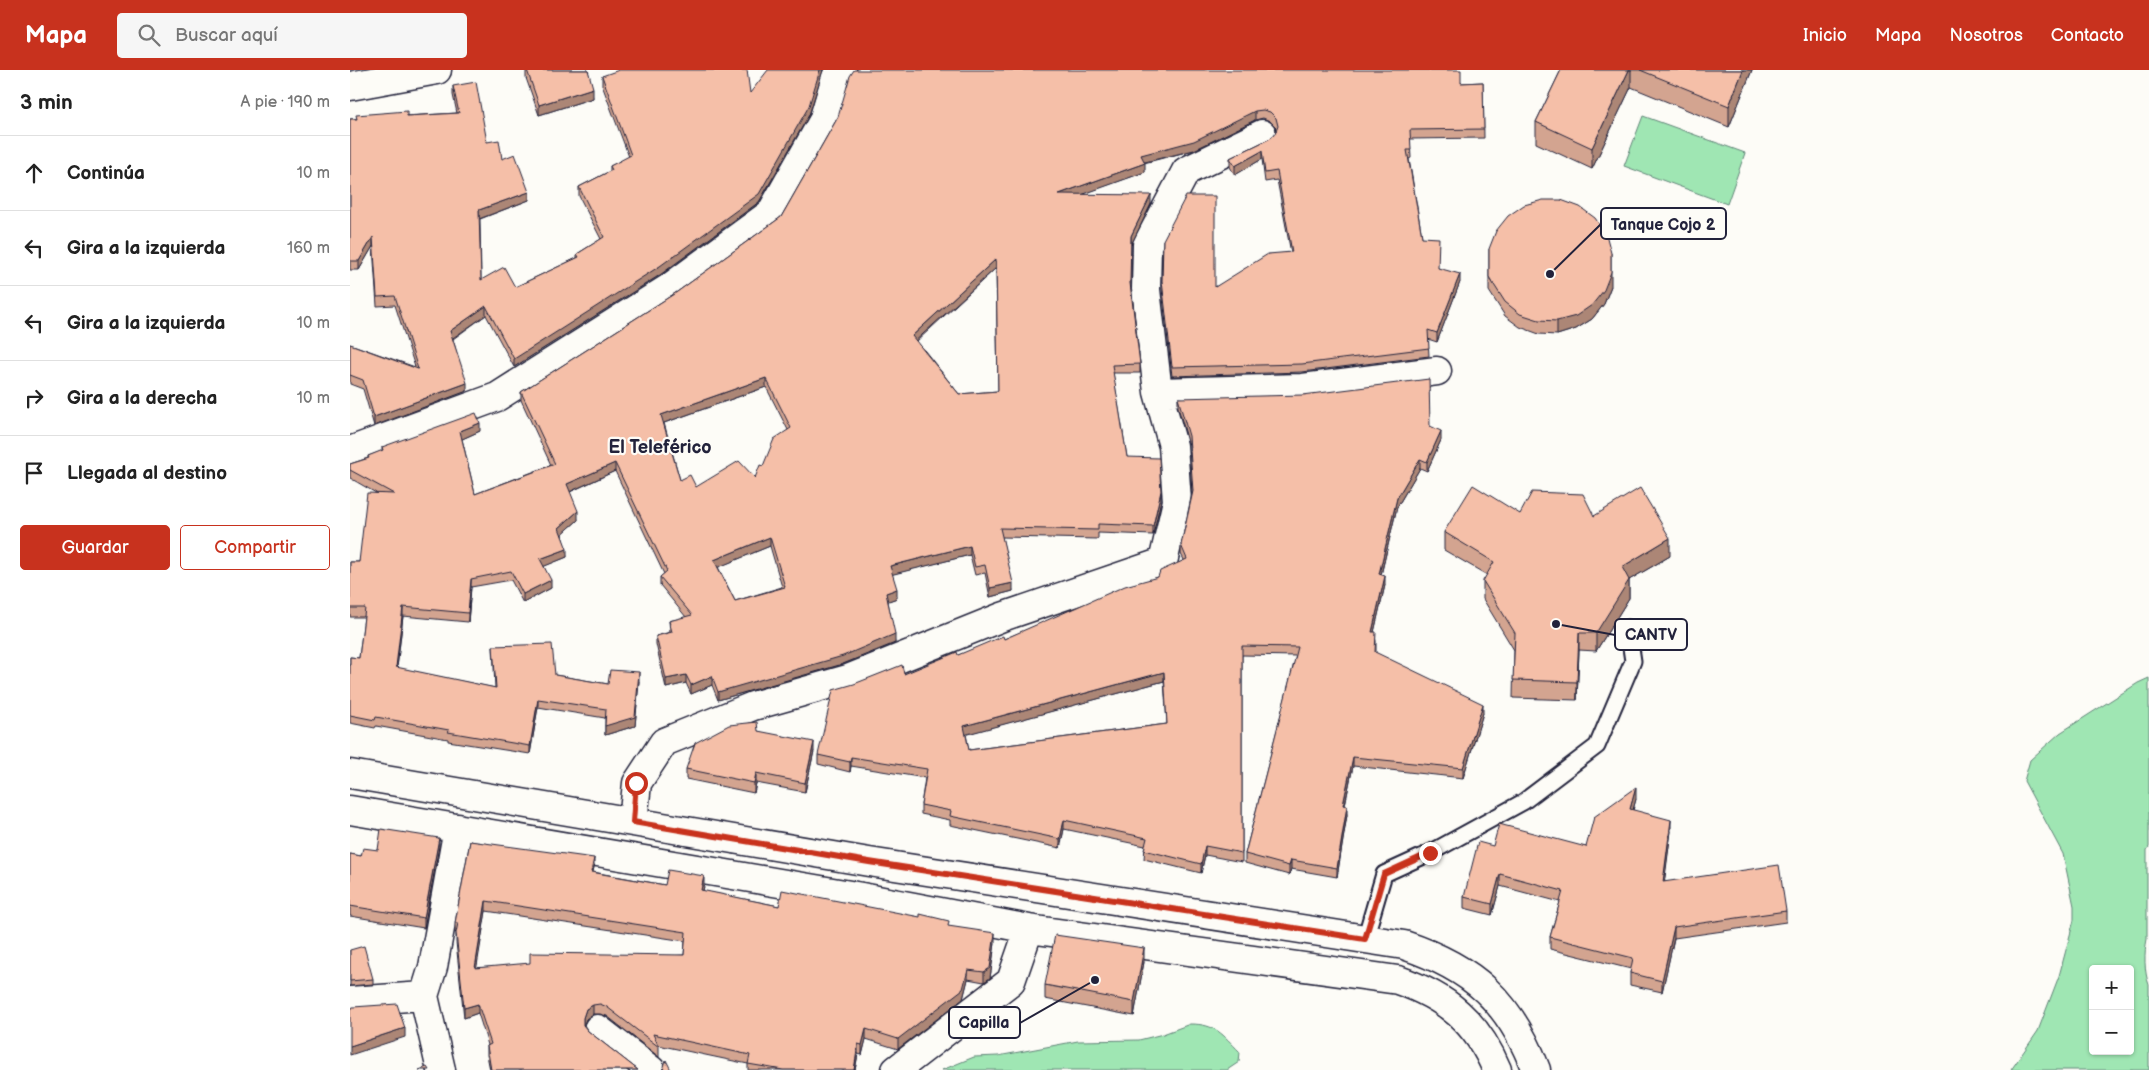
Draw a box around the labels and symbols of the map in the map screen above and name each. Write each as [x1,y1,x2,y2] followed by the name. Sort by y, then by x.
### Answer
[1601,208,1726,239] callout: Tanque Cojo 2
[1611,216,1716,235] text: Tanque Cojo 2
[608,437,712,458] district label: El Teleférico
[1615,619,1687,650] callout: CANTV
[1625,626,1677,645] text: CANTV
[625,772,648,795] route start
[1419,842,1442,865] route end
[949,1007,1020,1038] callout: Capilla
[959,1014,1009,1033] text: Capilla

